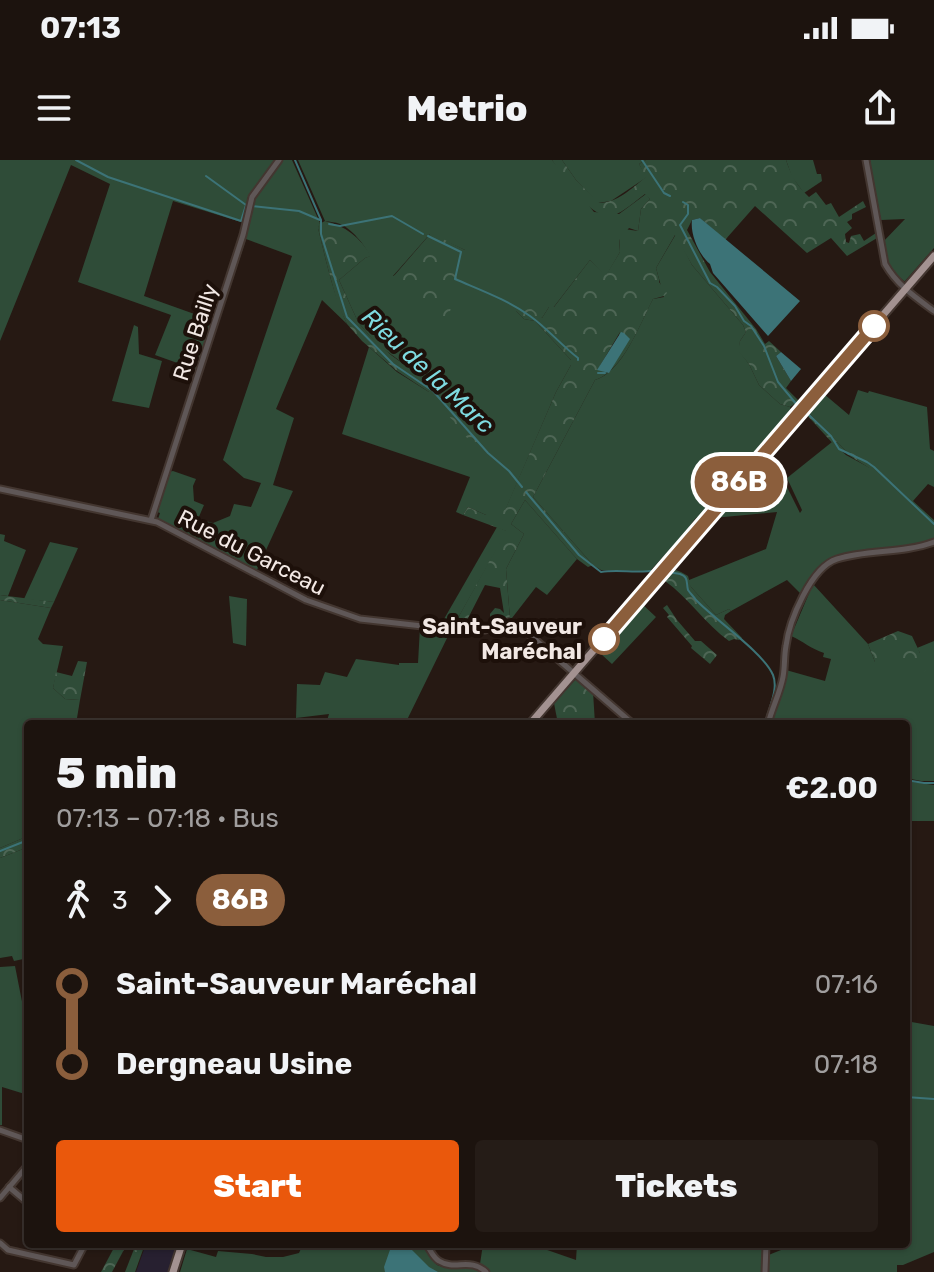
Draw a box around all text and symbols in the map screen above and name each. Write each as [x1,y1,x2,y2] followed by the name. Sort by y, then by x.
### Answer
[40,10,121,46] text: 07:13
[32,86,76,130] icon: menu
[858,86,902,130] icon: share
[406,87,528,130] text: Metrio
[167,280,224,384] street label: Rue Bailly
[356,303,500,439] water label: Rieu de la Marc
[859,311,889,341] unlabelled marker
[693,456,785,508] line badge: 86B
[711,465,767,498] text: 86B
[173,504,330,601] street label: Rue du Garceau
[422,613,582,665] place label: Saint-Sauveur Maréchal
[589,624,619,654] marker: Saint-Sauveur Maréchal
[56,747,177,799] text: 5 min
[786,770,878,806] text: €2.00
[56,803,279,834] text: 07:13 – 07:18 · Bus
[56,878,100,922] icon: walk
[140,878,184,922] icon: forward
[212,883,269,916] text: 86B
[112,885,128,916] text: 3
[116,966,477,1002] text: Saint-Sauveur Maréchal
[815,969,878,1000] text: 07:16
[116,1046,352,1082] text: Dergneau Usine
[814,1049,878,1080] text: 07:18
[56,1140,459,1232] button: Start
[475,1140,878,1232] button: Tickets

